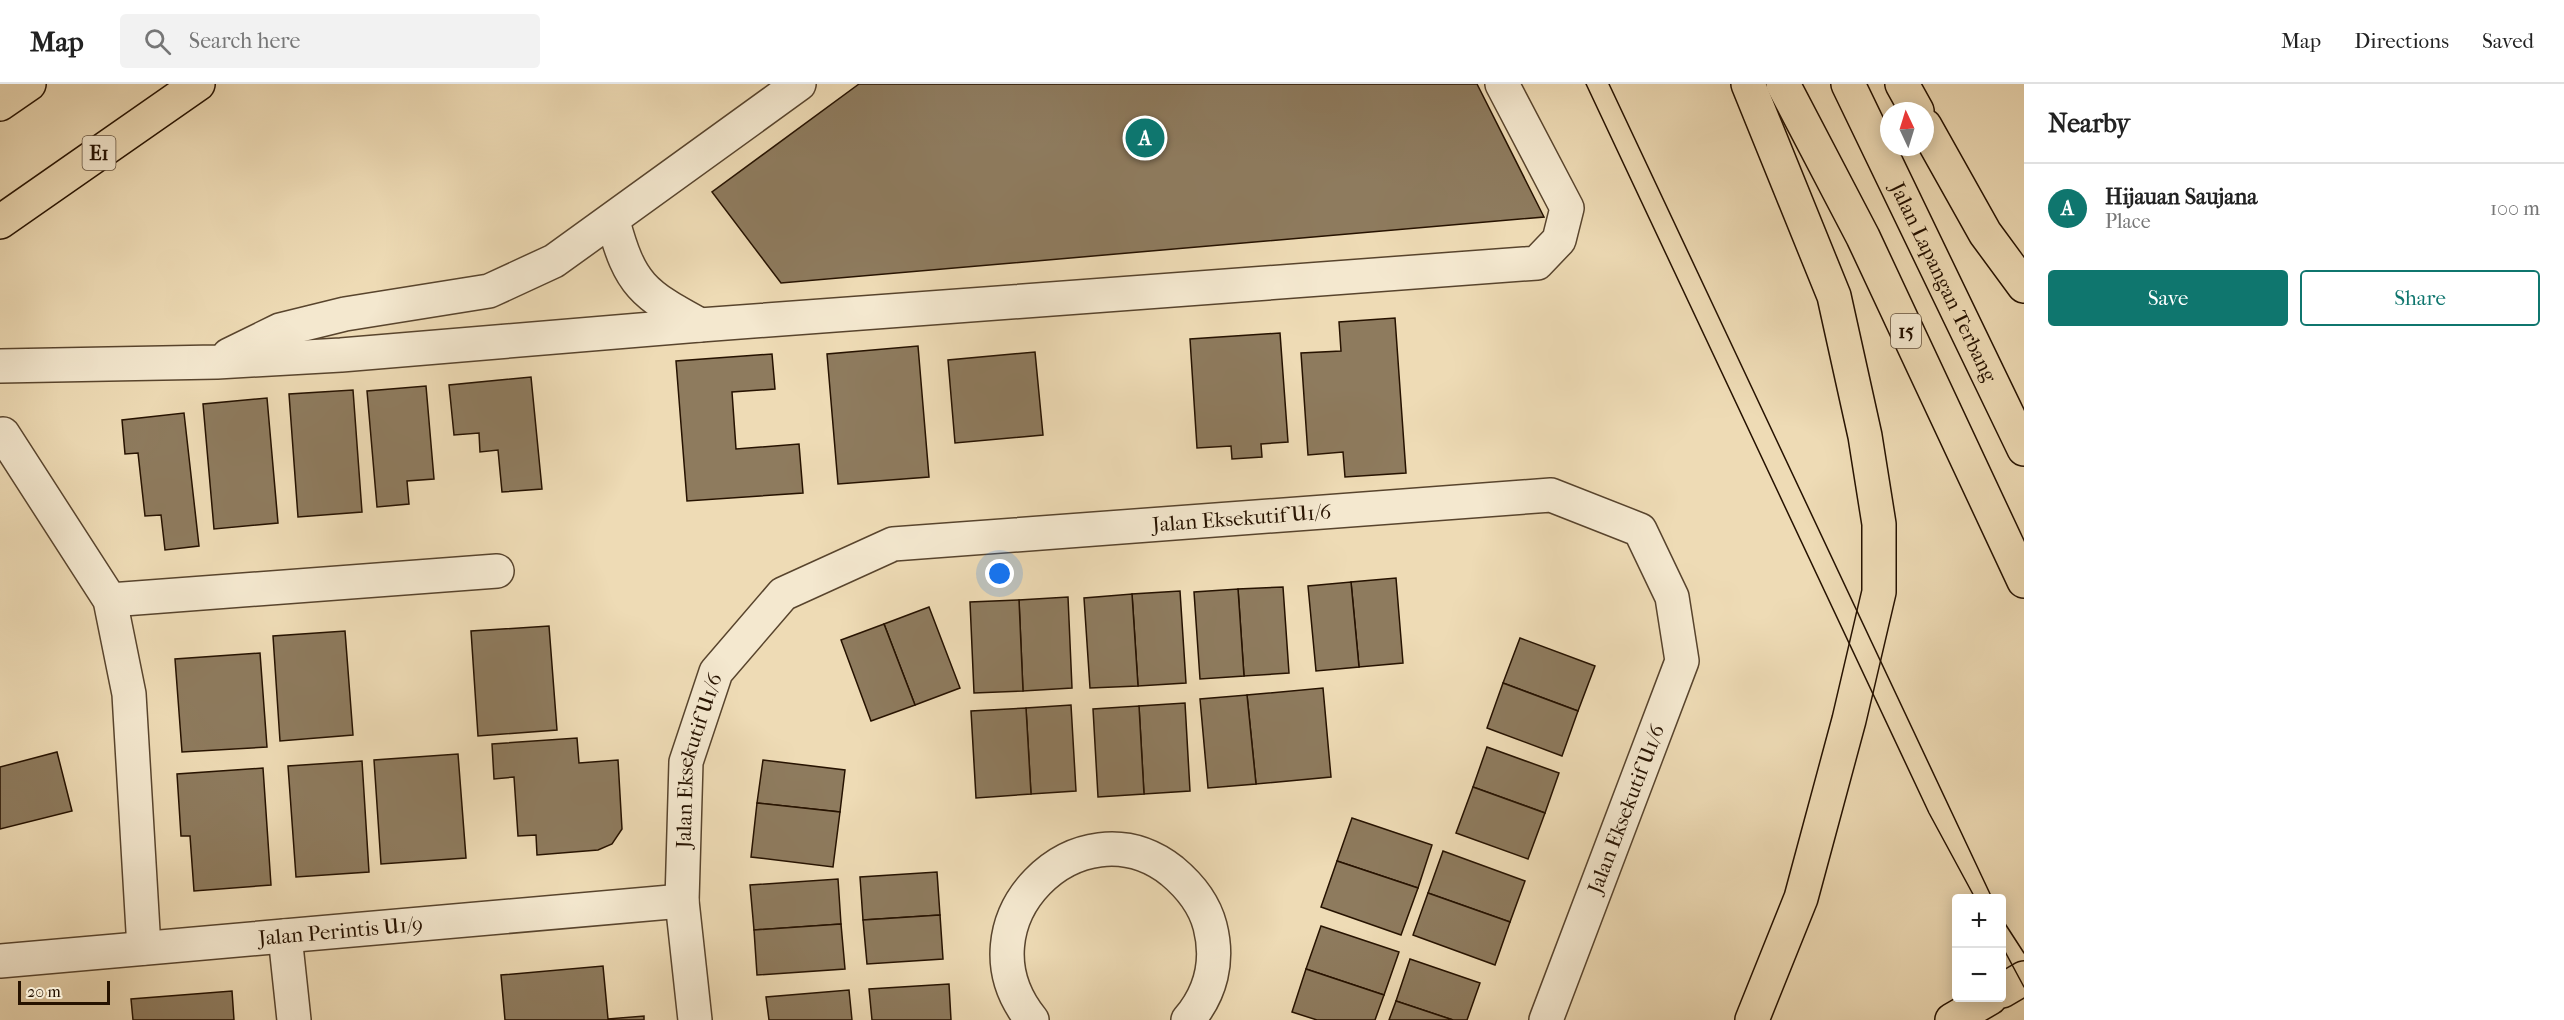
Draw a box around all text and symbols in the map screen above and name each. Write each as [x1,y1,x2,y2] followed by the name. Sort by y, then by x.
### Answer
[120,14,540,68] search box
[30,25,84,58] text: Map
[141,25,174,58] icon: search
[189,28,300,54] text: Search here
[2281,29,2321,53] text: Map
[2354,29,2449,53] text: Directions
[2482,29,2534,53] text: Saved
[1880,102,1934,156] north arrow
[2048,108,2130,139] text: Nearby
[1126,116,1164,160] pin: A
[82,136,116,170] road number: E1
[1884,177,2002,387] street label: Jalan Lapangan Terbang
[2105,184,2257,210] text: Hijauan Saujana
[2061,197,2074,220] text: A
[2490,197,2540,220] text: 100 m
[2105,210,2151,233] text: Place
[2048,270,2288,326] button: Save
[2300,270,2540,326] button: Share
[1891,314,1921,348] road number: 15
[1149,499,1333,537] street label: Jalan Eksekutif U1/6
[985,559,1014,588] your location
[671,670,727,851] street label: Jalan Eksekutif U1/6
[1582,721,1670,899] street label: Jalan Eksekutif U1/6
[1952,894,2006,1002] map controls
[1952,894,2006,948] button: +
[255,912,424,950] street label: Jalan Perintis U1/9
[1952,948,2006,1002] button: −
[18,978,110,1006] scale bar
[27,982,61,1001] text: 20 m

